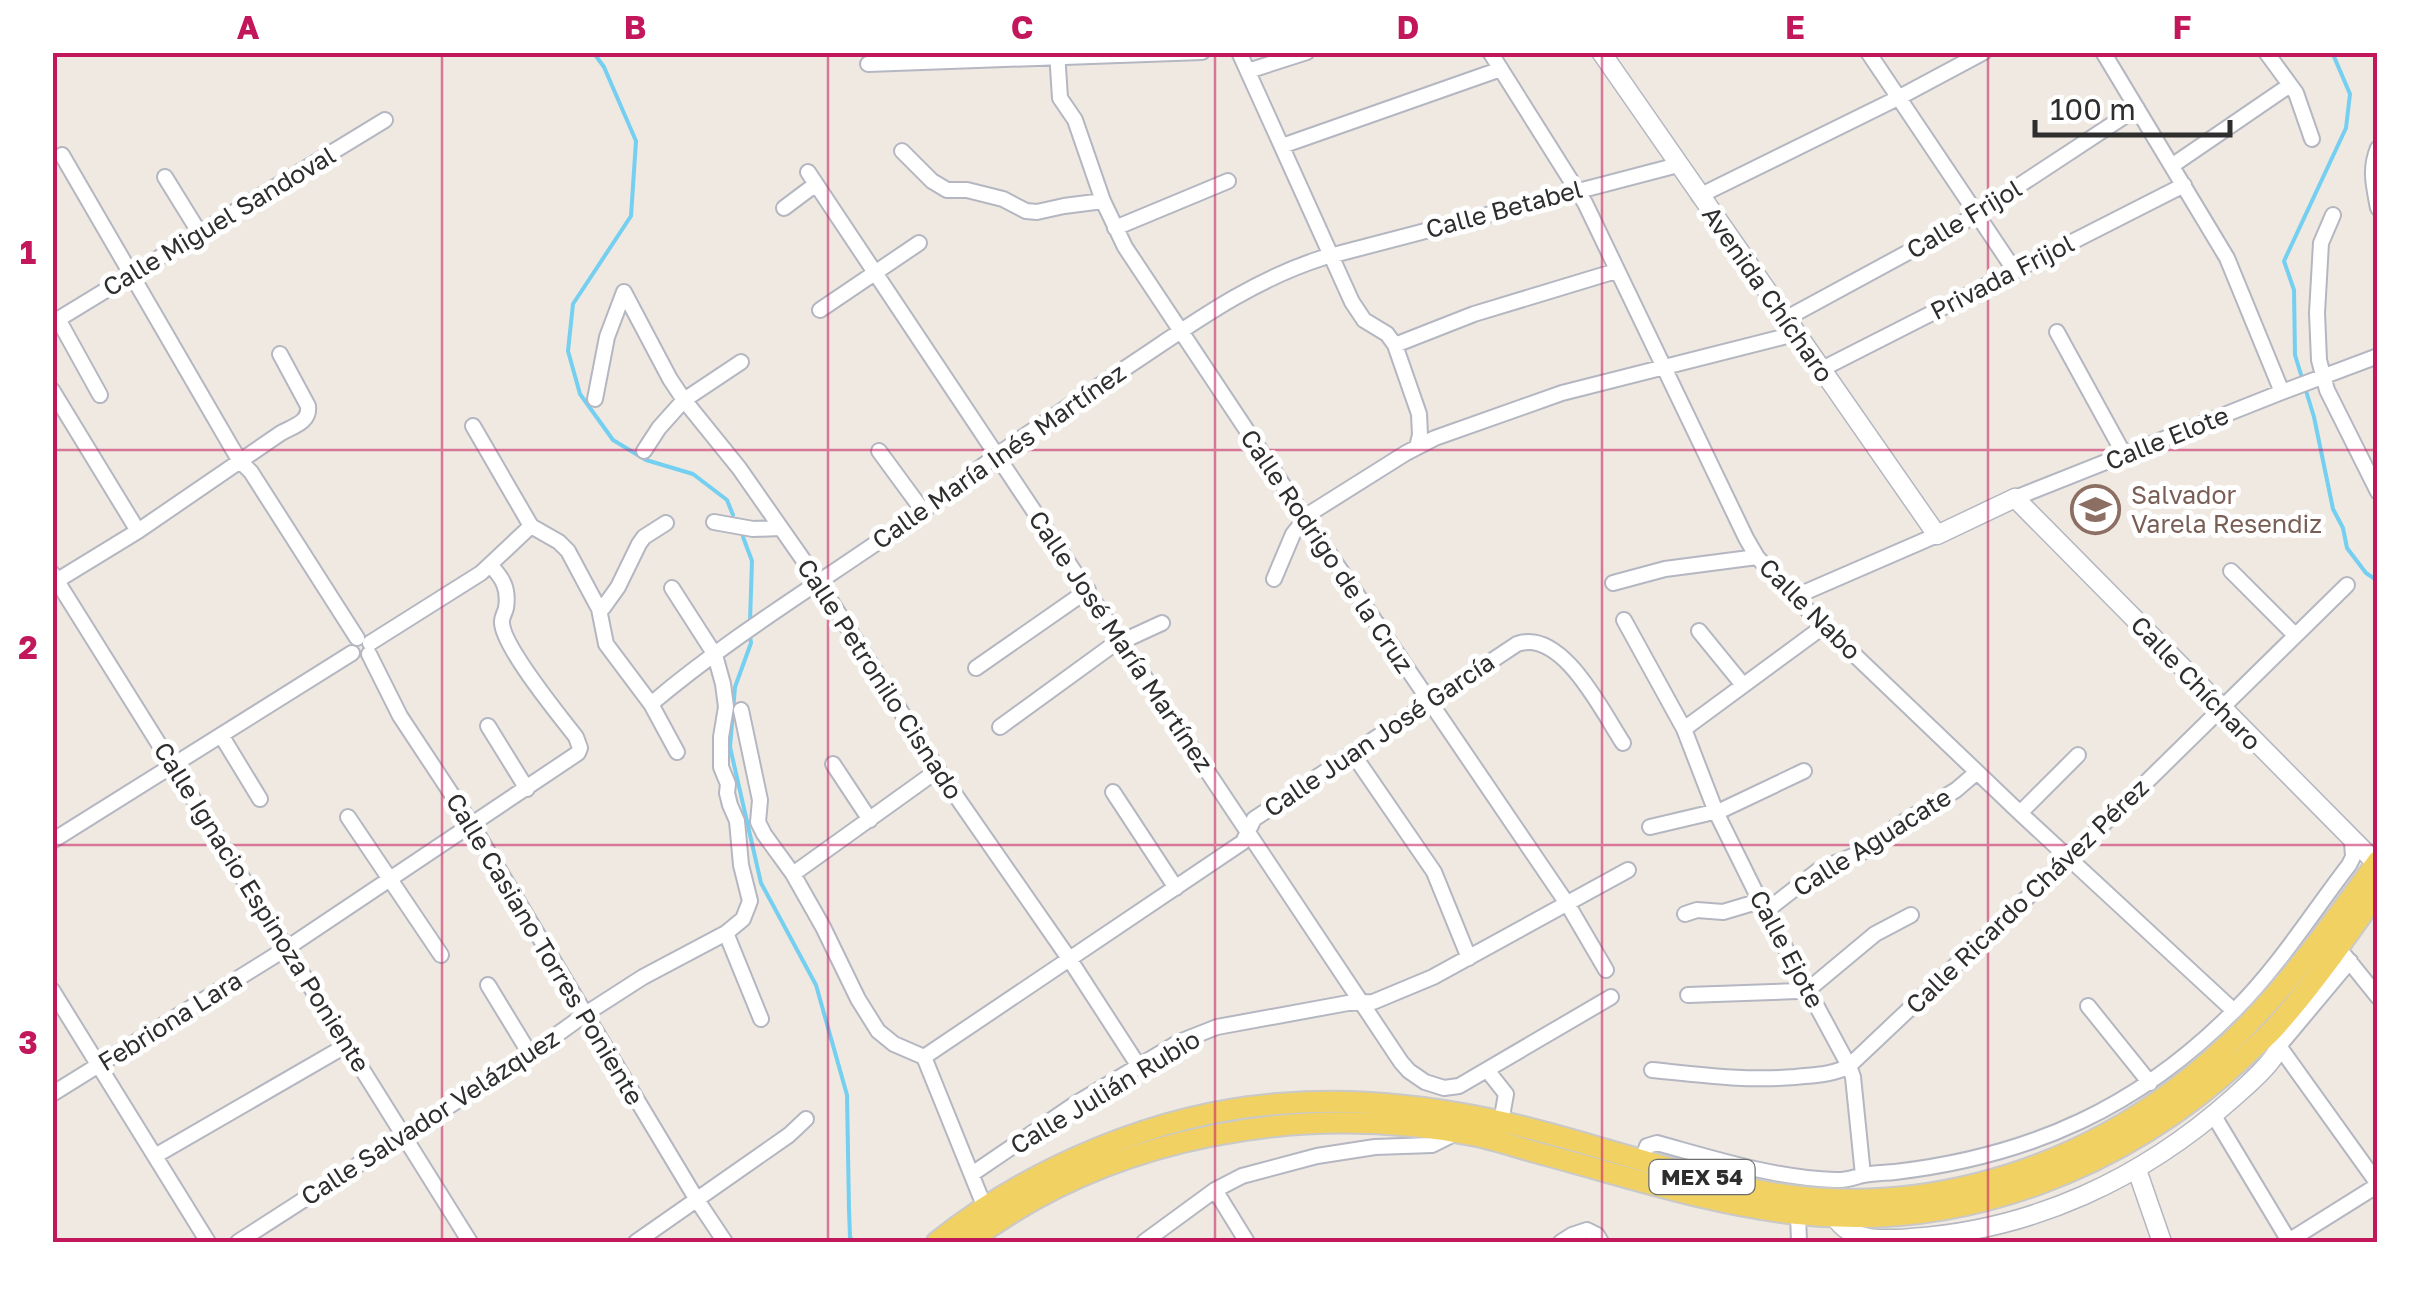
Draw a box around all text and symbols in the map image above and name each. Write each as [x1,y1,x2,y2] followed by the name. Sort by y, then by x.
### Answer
[237,8,260,46] text: A
[624,8,646,46] text: B
[1011,8,1033,46] text: C
[1397,8,1419,46] text: D
[1785,8,1805,46] text: E
[2172,8,2192,46] text: F
[2035,75,2230,137] scale bar
[2050,91,2136,127] text: 100 m
[97,139,341,302] street label: Calle Miguel Sandoval
[1901,172,2027,265] street label: Calle Frijol
[1422,173,1586,244] street label: Calle Betabel
[1696,200,1841,388] street label: Avenida Chícharo
[1925,227,2079,326] street label: Privada Frijol
[20,233,36,271] text: 1
[866,356,1132,555] street label: Calle María Inés Martínez
[2101,399,2233,476] street label: Calle Elote
[1234,423,1420,678] street label: Calle Rodrigo de la Cruz
[2131,479,2322,539] place label: Salvador Varela Resendiz
[2070,483,2122,535] school or university icon: Salvador Varela Resendiz
[1022,504,1220,777] street label: Calle José María Martínez
[1753,551,1868,666] street label: Calle Nabo
[791,553,970,805] street label: Calle Petronilo Cisnado
[2125,609,2268,756] street label: Calle Chícharo
[18,628,38,666] text: 2
[1258,646,1500,823] street label: Calle Juan José García
[148,736,377,1077] street label: Calle Ignacio Espinoza Poniente
[1899,771,2155,1020] street label: Calle Ricardo Chávez Pérez
[1787,781,1957,903] street label: Calle Aguacate
[440,787,651,1110] street label: Calle Casiano Torres Poniente
[1743,885,1831,1013] street label: Calle Ejote
[92,964,247,1077] street label: Febriona Lara
[295,1022,565,1212] street label: Calle Salvador Velázquez
[18,1023,38,1061] text: 3
[1004,1023,1205,1160] street label: Calle Julián Rubio
[1650,1160,1754,1194] road number: MEX 54

